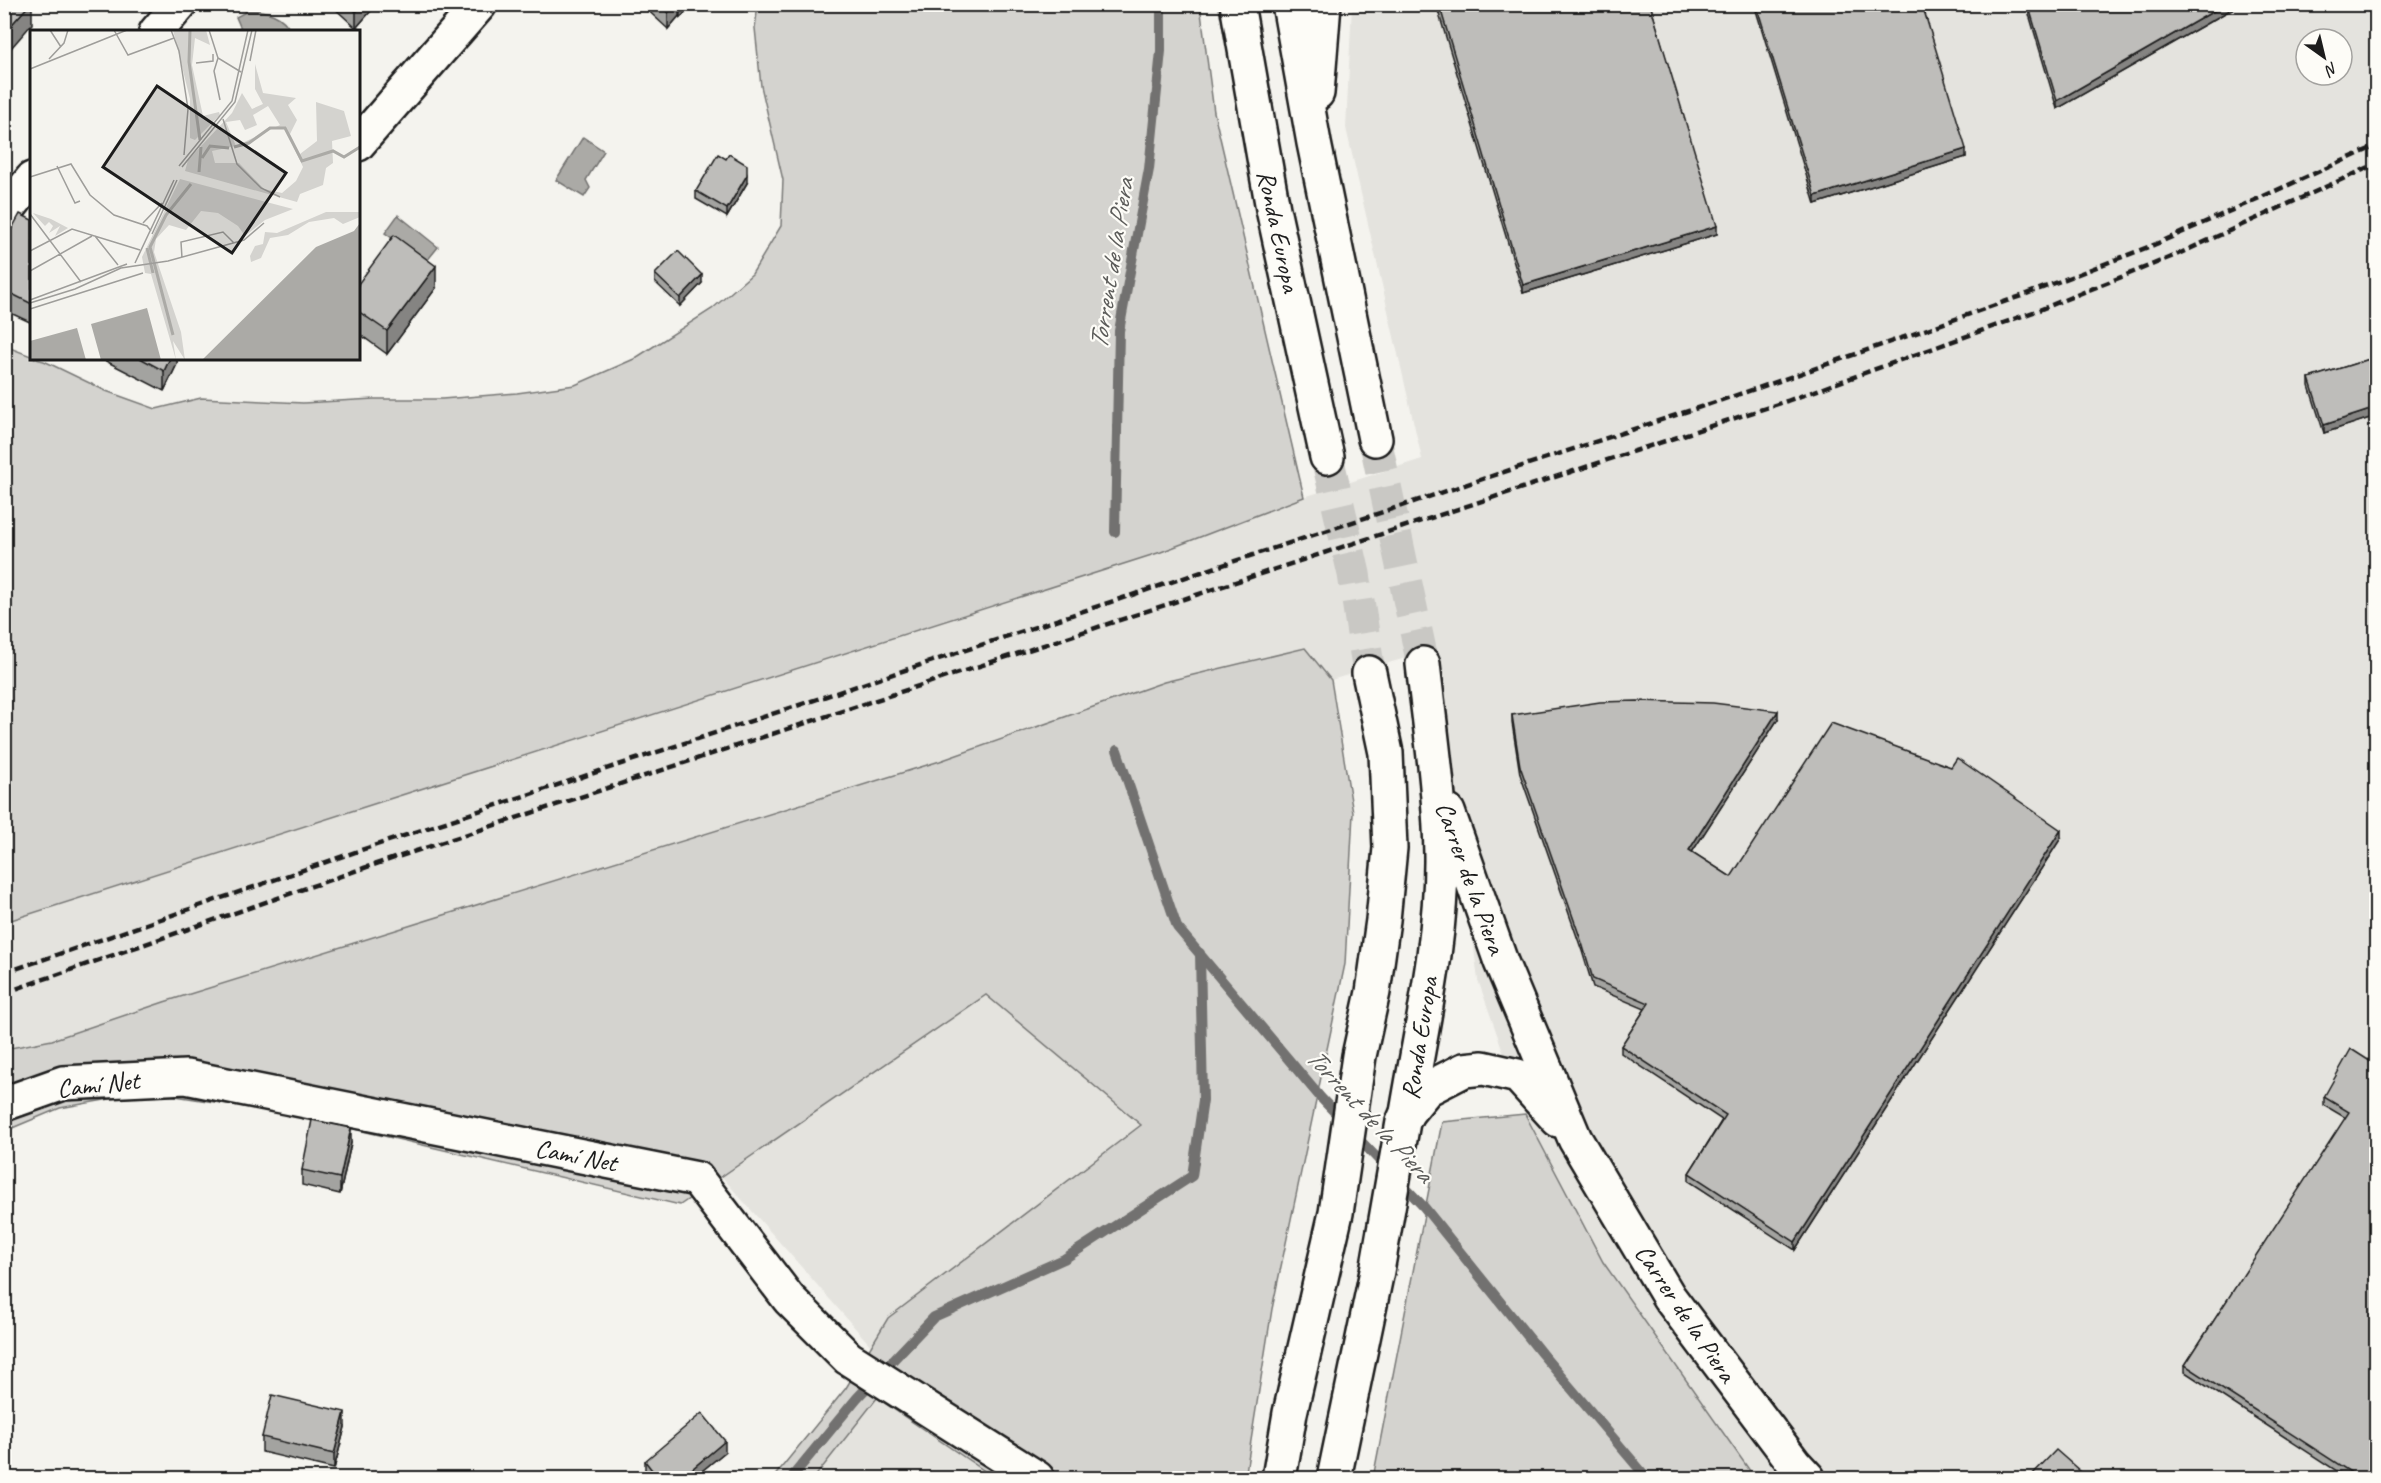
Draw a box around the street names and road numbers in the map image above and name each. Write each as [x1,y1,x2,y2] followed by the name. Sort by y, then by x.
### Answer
[1250,167,1308,297] street label: Ronda Europa
[1428,798,1514,960] street label: Carrer de la Piera
[1394,973,1446,1102] street label: Ronda Europa
[55,1064,143,1105] street label: Camí Net
[532,1131,622,1180] street label: Camí Net
[1627,1238,1745,1390] street label: Carrer de la Piera

